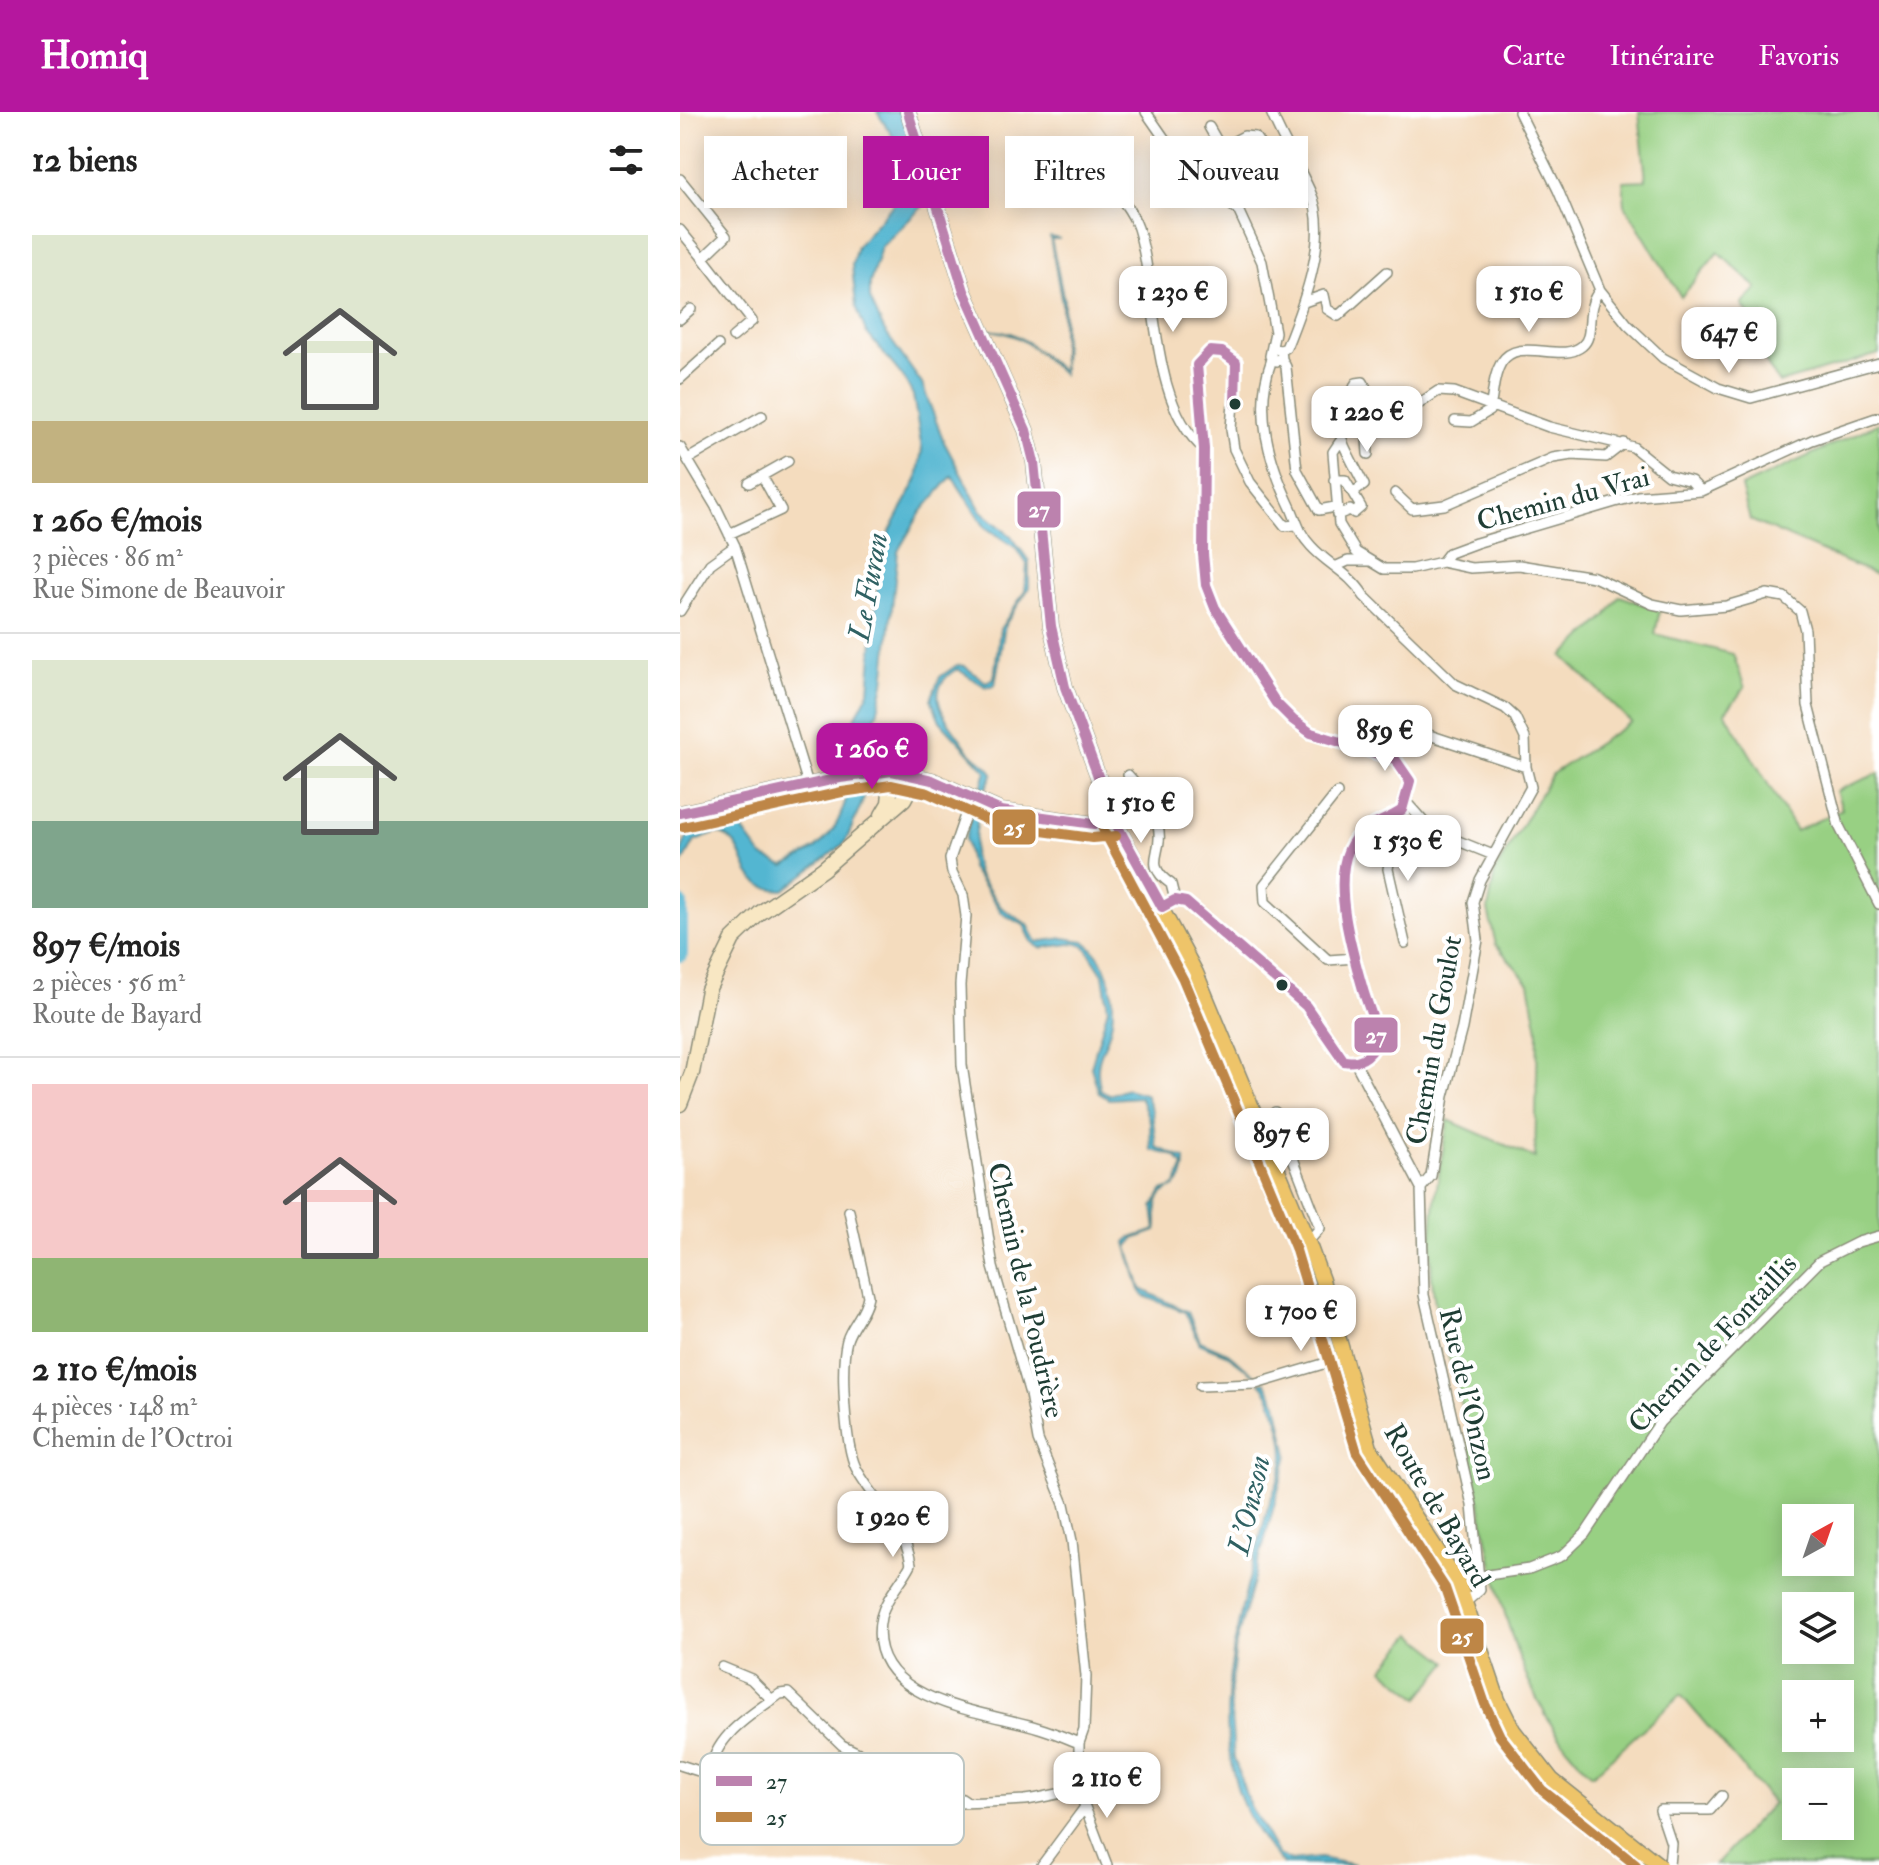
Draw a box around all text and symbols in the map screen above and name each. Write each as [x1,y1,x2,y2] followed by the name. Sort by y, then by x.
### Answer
[40,32,148,80] text: Homiq
[1502,39,1565,74] text: Carte
[1609,39,1714,74] text: Itinéraire
[1758,39,1839,74] text: Favoris
[704,136,847,208] chip: Acheter
[863,136,989,208] chip: Louer
[1005,136,1134,208] chip: Filtres
[1150,136,1308,208] chip: Nouveau
[604,138,648,182] icon: filters
[32,139,137,182] text: 12 biens
[1099,266,1247,334] pin: 1 230 €
[1455,266,1603,334] pin: 1 510 €
[1137,276,1209,308] text: 1 230 €
[1494,276,1564,308] text: 1 510 €
[268,287,412,431] icon: home
[1673,307,1785,375] pin: 647 €
[1699,317,1759,349] text: 647 €
[1293,386,1441,454] pin: 1 220 €
[1227,396,1243,412] unlabelled marker
[1329,396,1405,428] text: 1 220 €
[1473,460,1654,539] street label: Chemin du Vrai
[1016,490,1062,529] line badge: 27
[1028,496,1050,524] text: 27
[32,499,202,542] text: 1 260 €/mois
[841,530,896,645] water label: Le Furan
[32,542,183,574] text: 3 pièces · 86 m²
[32,574,285,606] text: Rue Simone de Beauvoir
[1329,705,1441,773] pin: 859 €
[268,712,412,856] icon: home
[1356,715,1414,747] text: 859 €
[798,723,946,791] pin: 1 260 €
[834,733,910,765] text: 1 260 €
[1067,777,1215,845] pin: 1 510 €
[1106,787,1176,819] text: 1 510 €
[991,808,1037,846] line badge: 25
[1004,814,1025,842] text: 25
[1334,815,1482,883] pin: 1 530 €
[1373,825,1443,857] text: 1 530 €
[32,924,180,967] text: 897 €/mois
[1399,933,1470,1148] street label: Chemin du Goulot
[32,967,185,999] text: 2 pièces · 56 m²
[1274,977,1290,993] unlabelled marker
[32,999,202,1031] text: Route de Bayard
[1353,1016,1399,1054] line badge: 27
[1365,1022,1387,1050] text: 27
[1226,1108,1338,1176] pin: 897 €
[1253,1118,1311,1150] text: 897 €
[268,1136,412,1280] icon: home
[979,1159,1072,1422] street label: Chemin de la Poudrière
[1621,1247,1805,1441] street label: Chemin de Fontaillis
[1227,1285,1375,1353] pin: 1 700 €
[1264,1295,1338,1327] text: 1 700 €
[1431,1305,1504,1484] street label: Rue de l'Onzon
[32,1348,197,1391] text: 2 110 €/mois
[32,1391,197,1423] text: 4 pièces · 148 m²
[1376,1418,1498,1594] street label: Route de Bayard
[32,1423,233,1455] text: Chemin de l'Octroi
[1220,1452,1279,1559] water label: L'Onzon
[819,1491,967,1559] pin: 1 920 €
[855,1501,931,1533] text: 1 920 €
[1782,1504,1854,1576] north arrow
[1782,1504,1854,1840] map controls
[1782,1592,1854,1664] button: layers
[1439,1617,1485,1655] line badge: 25
[1452,1623,1473,1651] text: 25
[1782,1680,1854,1752] button: +
[1033,1752,1181,1820] pin: 2 110 €
[700,1753,964,1845] legend
[1071,1762,1143,1794] text: 2 110 €
[766,1768,787,1796] text: 27
[1782,1768,1854,1840] button: −
[766,1804,787,1832] text: 25

